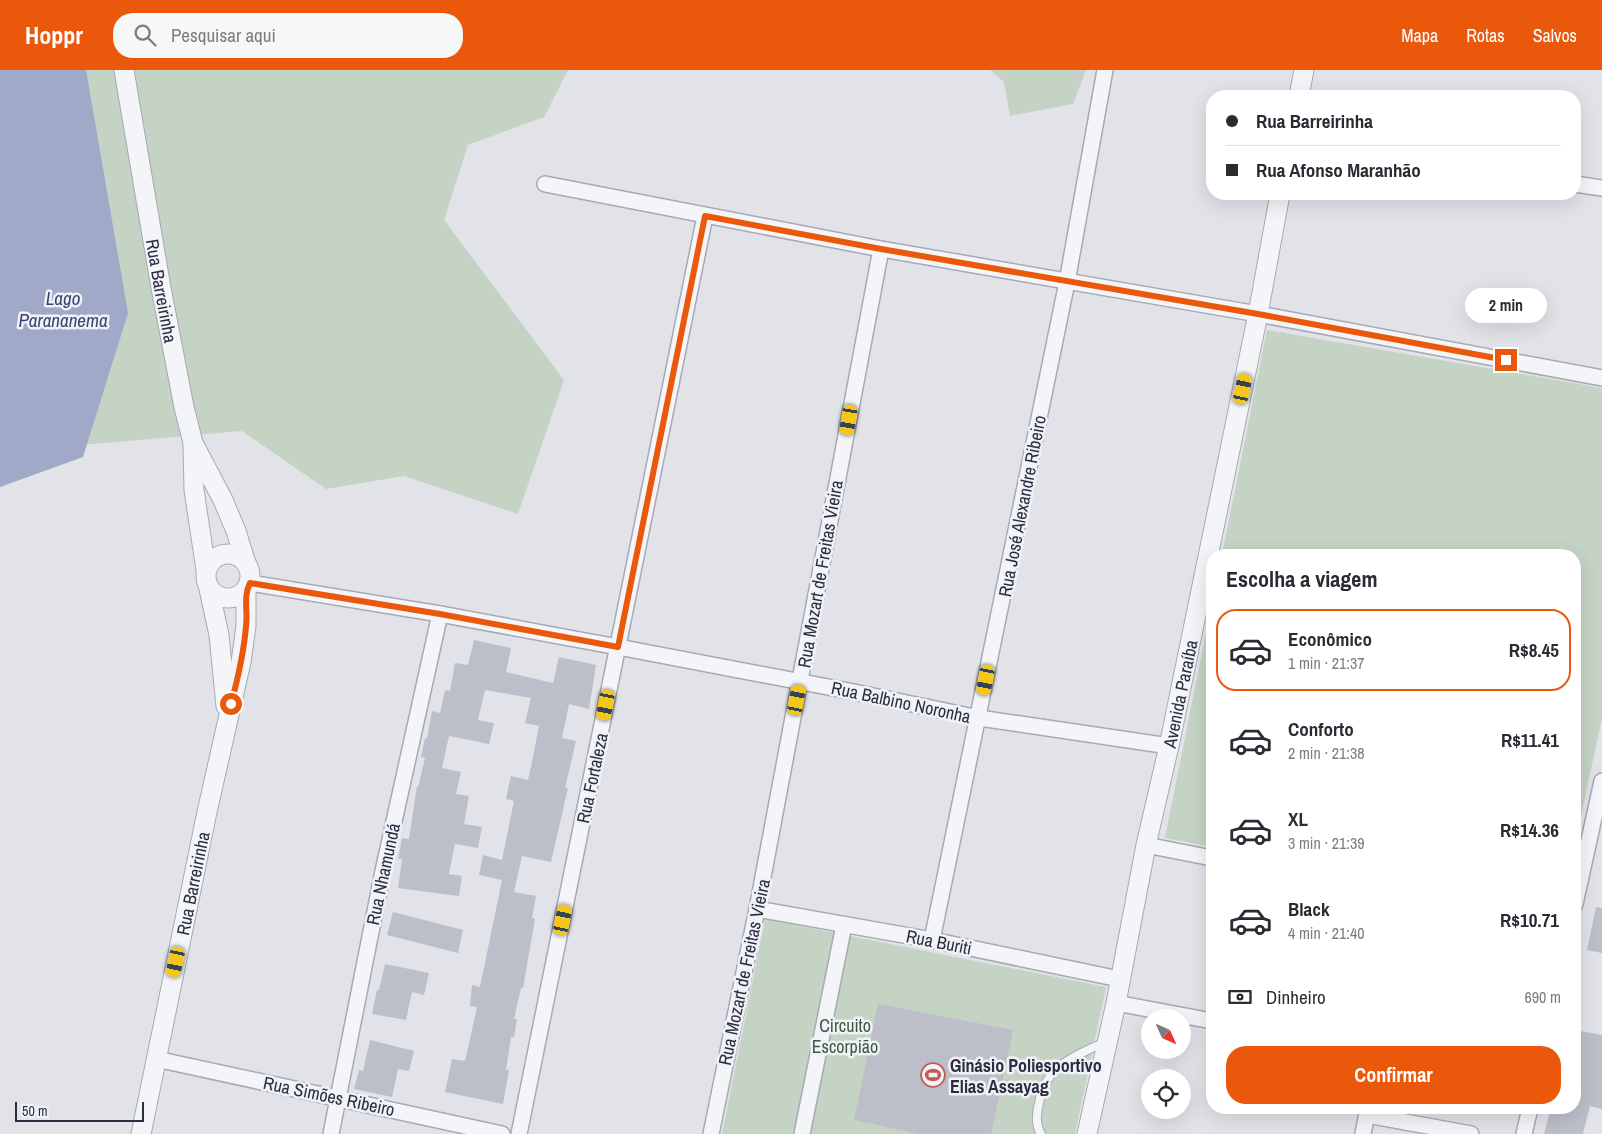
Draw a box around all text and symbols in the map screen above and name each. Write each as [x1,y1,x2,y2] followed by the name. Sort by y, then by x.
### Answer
[113,13,463,58] search box
[25,19,83,51] text: Hoppr
[131,21,159,49] icon: search
[171,22,276,48] text: Pesquisar aqui
[1401,23,1438,48] text: Mapa
[1466,23,1505,48] text: Rotas
[1533,23,1577,48] text: Salvos
[1256,108,1373,134] text: Rua Barreirinha
[1256,157,1421,183] text: Rua Afonso Maranhão
[140,237,184,345] street label: Rua Barreirinha
[18,285,108,333] water label: Lago Parananema
[1465,288,1547,322] callout: 2 min
[1489,294,1523,316] text: 2 min
[1495,349,1517,371] route end
[1232,373,1253,405] car
[839,404,858,436] car
[992,413,1052,599] street label: Rua José Alexandre Ribeiro
[791,478,849,670] street label: Rua Mozart de Freitas Vieira
[1226,564,1377,594] text: Escolha a viagem
[1288,626,1372,652] text: Econômico
[1228,628,1273,673] icon: car
[1156,637,1203,751] street label: Avenida Paraíba
[1509,637,1559,663] text: R$8.45
[1288,652,1365,674] text: 1 min · 21:37
[975,664,996,696] car
[829,675,973,729] street label: Rua Balbino Noronha
[786,684,807,716] car
[595,689,616,721] car
[220,693,242,715] route start
[1288,716,1354,742] text: Conforto
[1228,718,1273,763] icon: car
[1501,727,1559,753] text: R$11.41
[570,730,614,826] street label: Rua Fortaleza
[1288,742,1365,764] text: 2 min · 21:38
[1288,806,1308,832] text: XL
[1228,808,1273,853] icon: car
[1500,817,1559,843] text: R$14.36
[360,821,406,927] street label: Rua Nhamundá
[170,829,215,937] street label: Rua Barreirinha
[1288,832,1365,854] text: 3 min · 21:39
[712,876,776,1068] street label: Rua Mozart de Freitas Vieira
[1288,896,1330,922] text: Black
[1228,898,1273,943] icon: car
[552,904,573,936] car
[1500,907,1559,933] text: R$10.71
[1288,922,1365,944] text: 4 min · 21:40
[904,923,974,961] street label: Rua Buriti
[165,946,186,978] car
[1226,983,1254,1011] icon: cash
[1266,984,1326,1010] text: Dinheiro
[1525,986,1561,1008] text: 690 m
[1141,1009,1191,1059] north arrow
[1141,1009,1191,1119] map controls
[812,1013,878,1059] park label: Circuito Escorpião
[1226,1046,1561,1104] button: Confirmar
[950,1053,1102,1099] place label: Ginásio Poliesportivo Elias Assayag
[920,1062,946,1088] sports icon: Ginásio Poliesportivo Elias Assayag
[1141,1069,1191,1119] button: locate
[261,1070,397,1122] street label: Rua Simões Ribeiro
[15,1099,144,1122] scale bar
[22,1102,48,1120] text: 50 m

